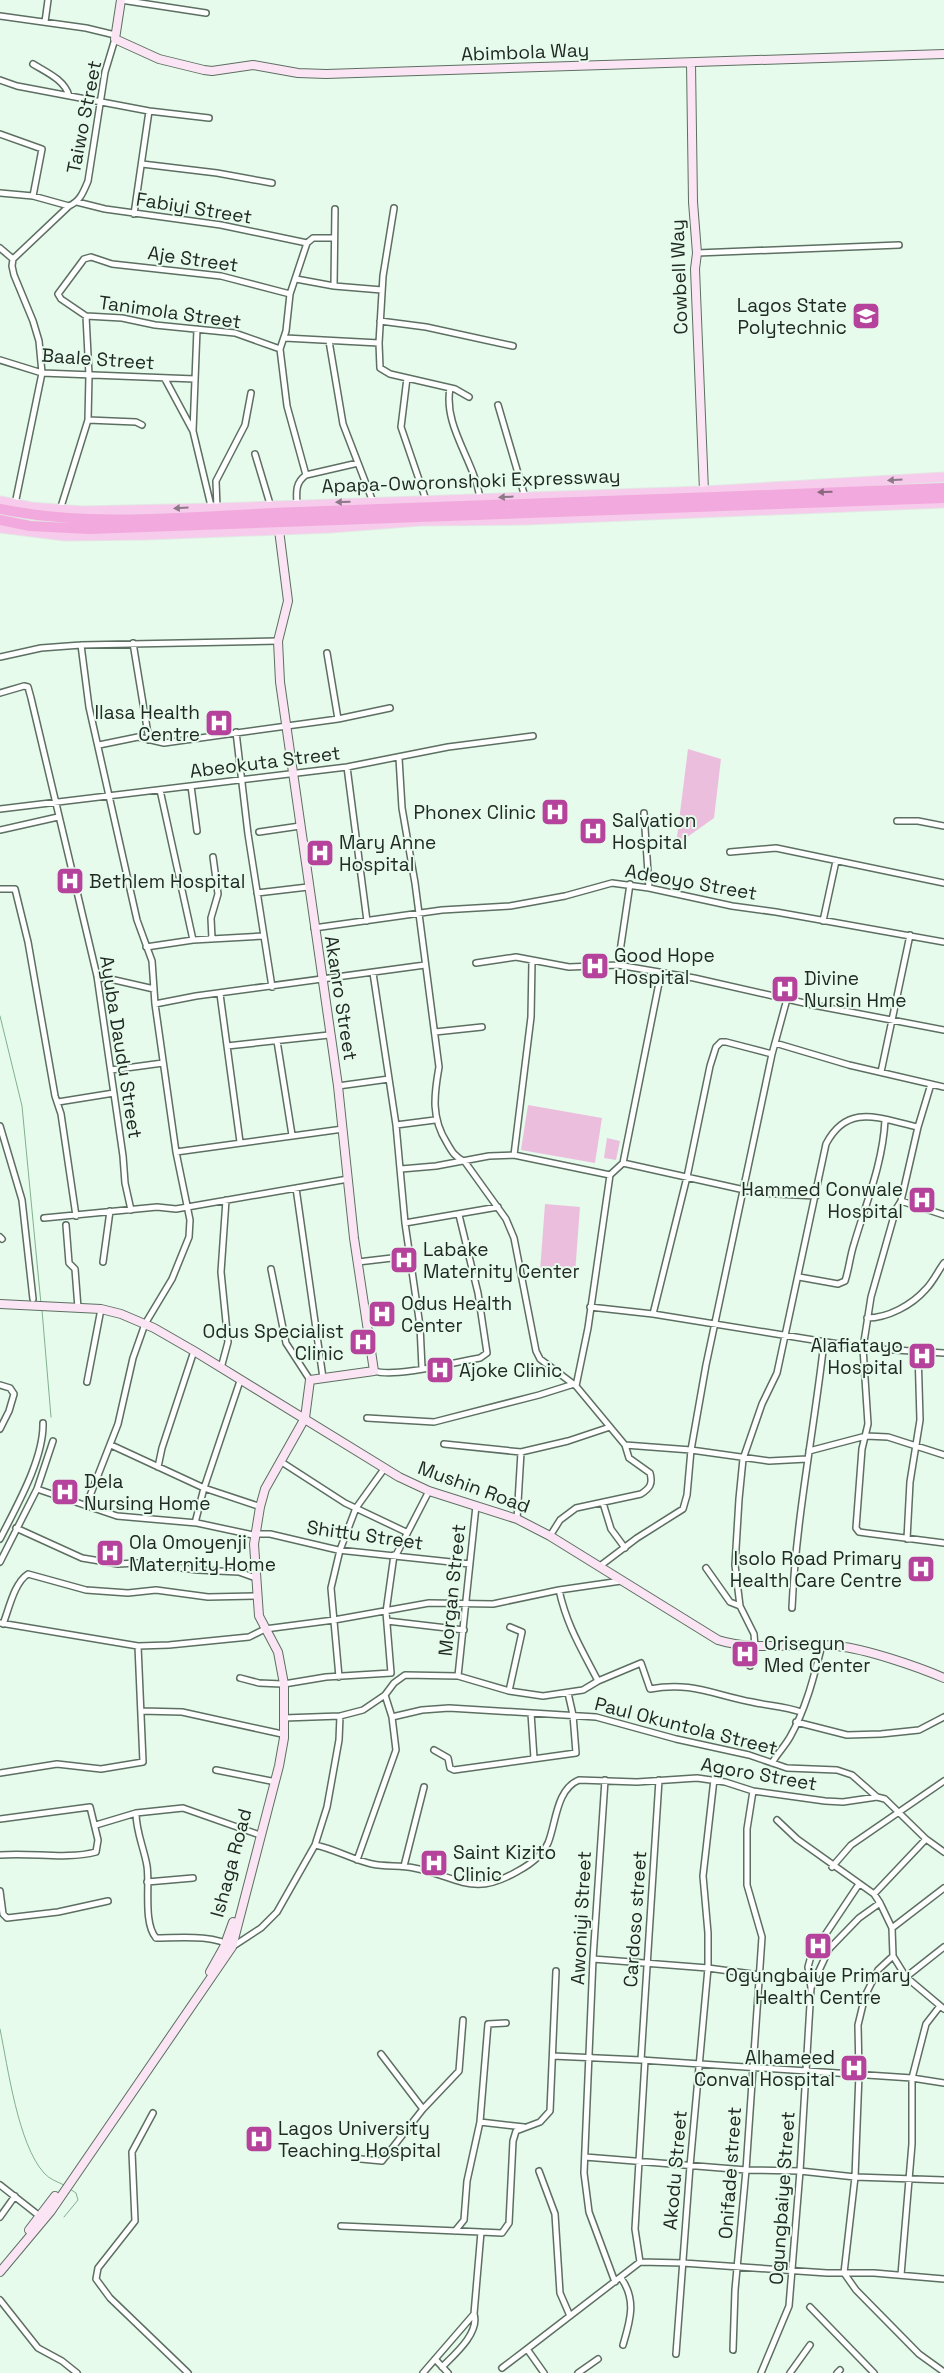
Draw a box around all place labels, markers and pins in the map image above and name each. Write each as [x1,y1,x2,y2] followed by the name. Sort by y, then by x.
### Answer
[737,293,847,340] place label: Lagos State Polytechnic
[851,301,881,331] school or university icon: Lagos State Polytechnic
[94,700,200,747] place label: Ilasa Health Centre
[204,708,234,738] hospital icon: Ilasa Health Centre
[540,797,570,827] hospital icon: Phonex Clinic
[414,800,536,825] place label: Phonex Clinic
[612,808,696,855] place label: Salvation Hospital
[578,816,608,846] hospital icon: Salvation Hospital
[339,830,436,877] place label: Mary Anne Hospital
[305,838,335,868] hospital icon: Mary Anne Hospital
[55,866,85,896] hospital icon: Bethlem Hospital
[89,869,245,894] place label: Bethlem Hospital
[614,943,715,990] place label: Good Hope Hospital
[580,951,610,981] hospital icon: Good Hope Hospital
[804,966,906,1013] place label: Divine Nursin Hme
[770,974,800,1004] hospital icon: Divine Nursin Hme
[741,1177,903,1224] place label: Hammed Conwale Hospital
[907,1185,937,1215] hospital icon: Hammed Conwale Hospital
[423,1237,580,1284] place label: Labake Maternity Center
[389,1245,419,1275] hospital icon: Labake Maternity Center
[401,1291,512,1338] place label: Odus Health Center
[367,1299,397,1329] hospital icon: Odus Health Center
[203,1319,344,1366] place label: Odus Specialist Clinic
[348,1327,378,1357] hospital icon: Odus Specialist Clinic
[810,1333,903,1380] place label: Alafiatayo Hospital
[907,1341,937,1371] hospital icon: Alafiatayo Hospital
[425,1355,455,1385] hospital icon: Ajoke Clinic
[459,1358,562,1383] place label: Ajoke Clinic
[84,1469,210,1516] place label: Dela Nursing Home
[50,1477,80,1507] hospital icon: Dela Nursing Home
[129,1530,276,1577] place label: Ola Omoyenji Maternity Home
[95,1538,125,1568] hospital icon: Ola Omoyenji Maternity Home
[730,1546,902,1593] place label: Isolo Road Primary Health Care Centre
[906,1554,936,1584] hospital icon: Isolo Road Primary Health Care Centre
[764,1631,870,1678] place label: Orisegun Med Center
[730,1639,760,1669] hospital icon: Orisegun Med Center
[453,1840,556,1887] place label: Saint Kizito Clinic
[419,1848,449,1878] hospital icon: Saint Kizito Clinic
[803,1931,833,1961] hospital icon: Ogungbaiye Primary Health Centre
[725,1963,911,2010] place label: Ogungbaiye Primary Health Centre
[694,2045,835,2092] place label: Alhameed Conval Hospital
[839,2053,869,2083] hospital icon: Alhameed Conval Hospital
[278,2116,441,2163] place label: Lagos University Teaching Hospital
[244,2124,274,2154] hospital icon: Lagos University Teaching Hospital

